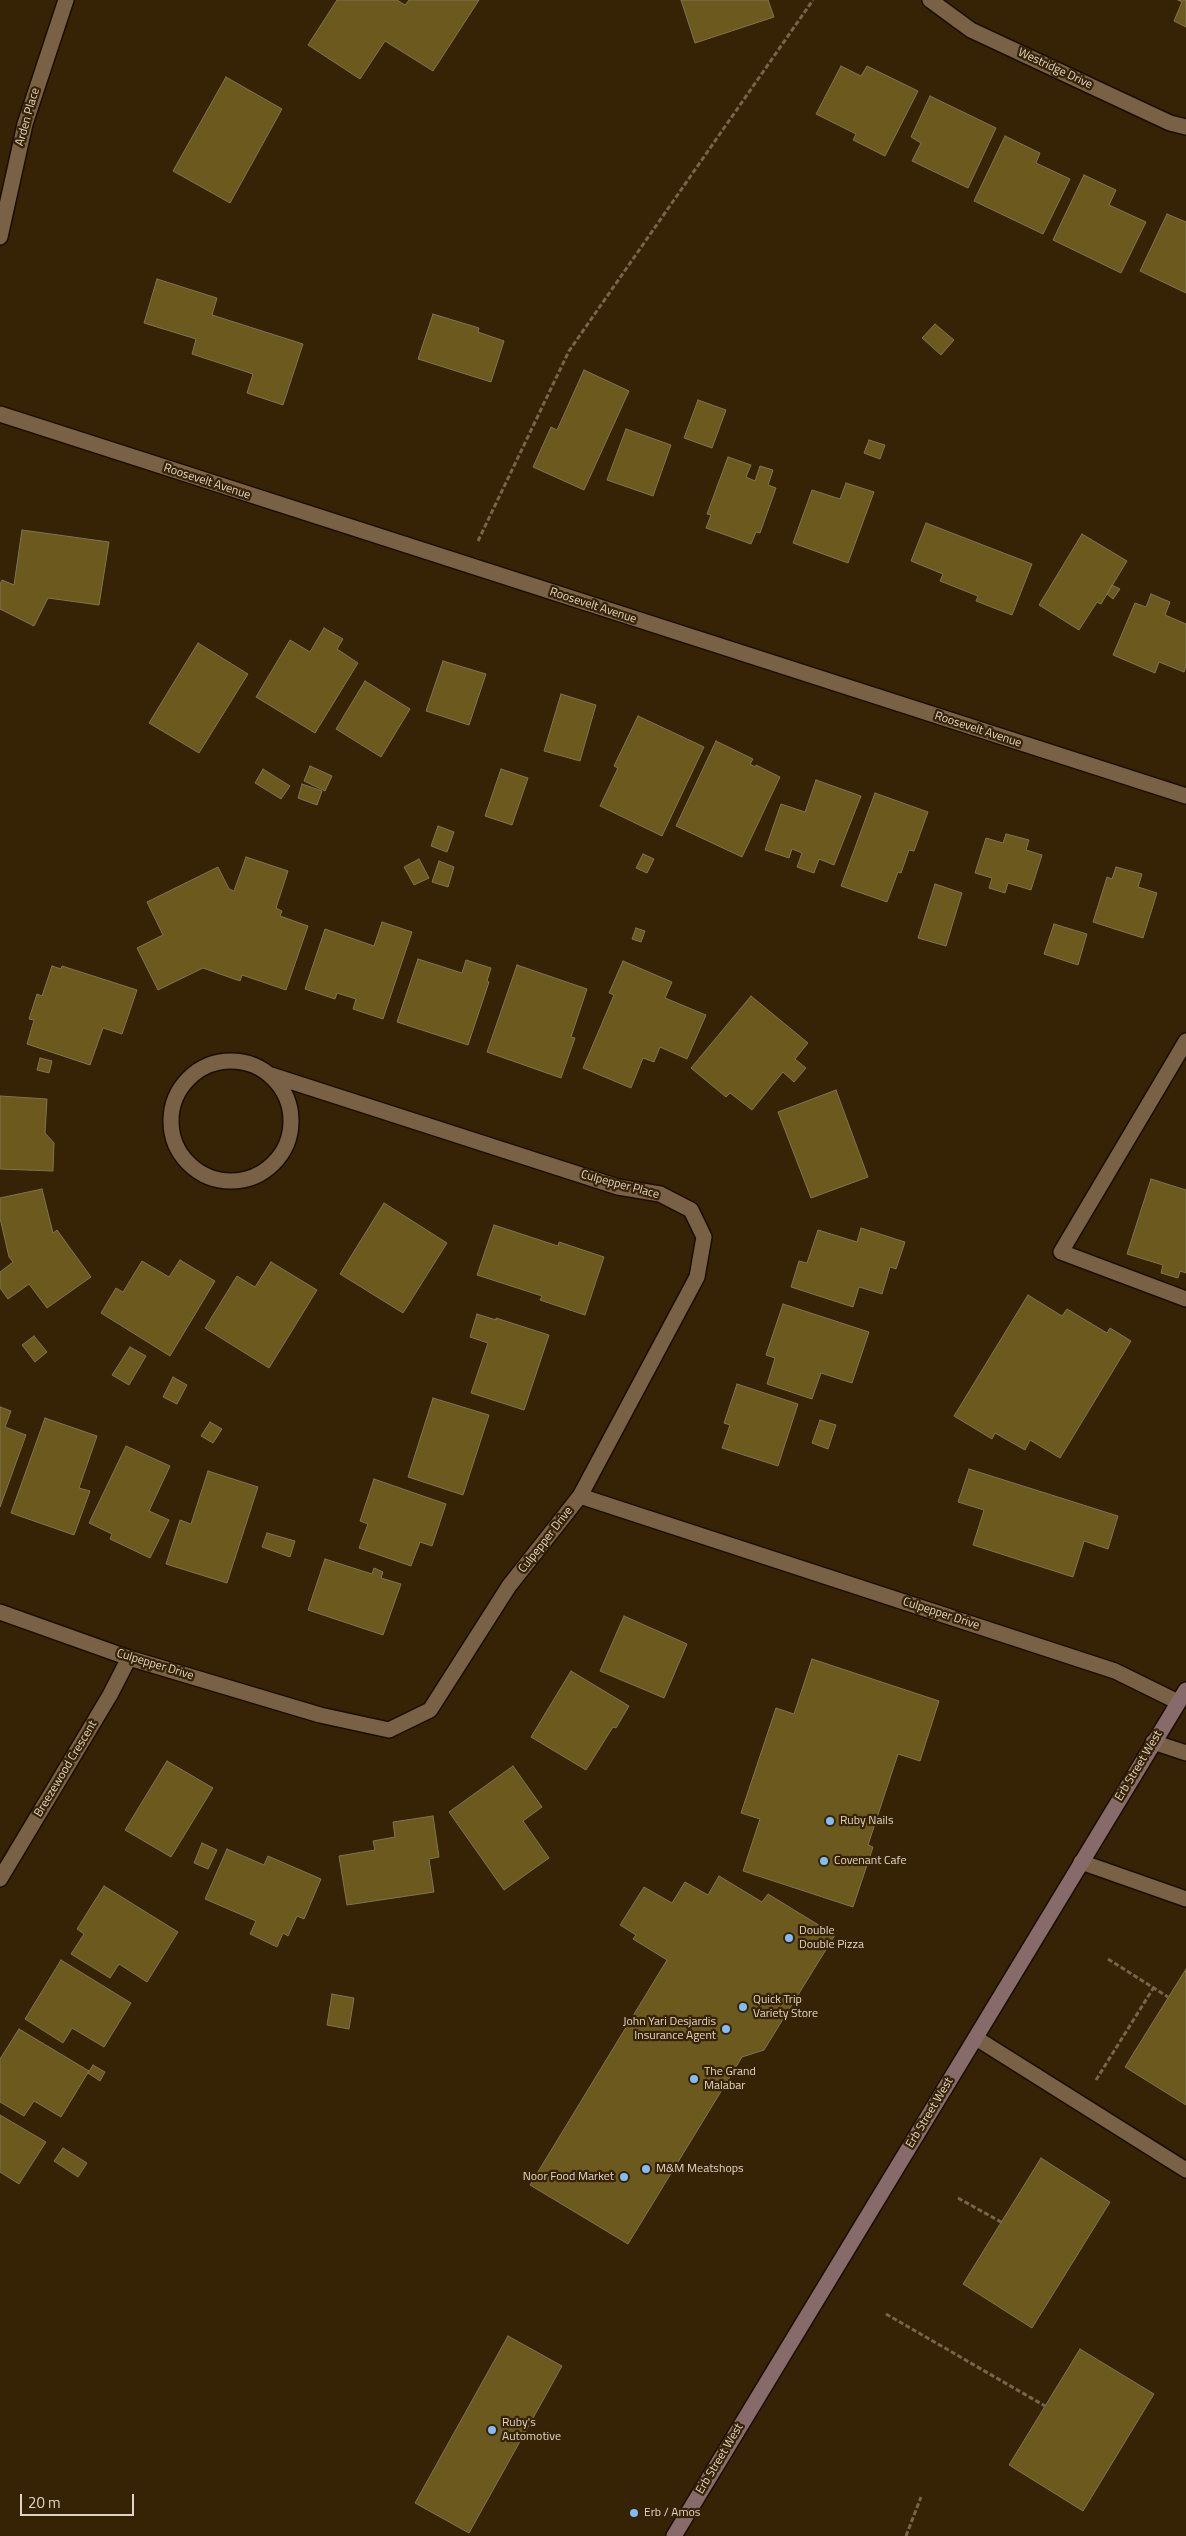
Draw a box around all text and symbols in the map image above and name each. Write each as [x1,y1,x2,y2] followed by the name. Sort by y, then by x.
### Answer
[1015,45,1095,93] street label: Westridge Drive
[13,86,43,148] street label: Arden Place
[162,461,252,503] street label: Roosevelt Avenue
[548,585,638,627] street label: Roosevelt Avenue
[933,709,1023,751] street label: Roosevelt Avenue
[579,1168,661,1202] street label: Culpepper Place
[516,1504,576,1576] street label: Culpepper Drive
[901,1595,981,1633] street label: Culpepper Drive
[115,1646,195,1684] street label: Culpepper Drive
[32,1718,100,1820] street label: Breezewood Crescent
[1112,1728,1166,1804] street label: Erb Street West
[840,1814,893,1828] place label: Ruby Nails
[824,1815,836,1827] marker: Ruby Nails
[834,1854,907,1868] place label: Covenant Cafe
[818,1855,830,1867] marker: Covenant Cafe
[799,1924,864,1952] place label: Double Double Pizza
[783,1932,795,1944] marker: Double Double Pizza
[753,1993,818,2021] place label: Quick Trip Variety Store
[737,2001,749,2013] marker: Quick Trip Variety Store
[623,2015,716,2043] place label: John Yari Desjardis Insurance Agent
[720,2023,732,2035] marker: John Yari Desjardis Insurance Agent
[704,2065,756,2093] place label: The Grand Malabar
[688,2073,700,2085] marker: The Grand Malabar
[903,2075,957,2151] street label: Erb Street West
[656,2162,744,2176] place label: M&M Meatshops
[640,2163,652,2175] marker: M&M Meatshops
[523,2170,614,2184] place label: Noor Food Market
[618,2171,630,2183] marker: Noor Food Market
[502,2416,561,2444] place label: Ruby's Automotive
[693,2421,747,2497] street label: Erb Street West
[486,2424,498,2436] marker: Ruby's Automotive
[22,2484,136,2516] scale bar
[28,2491,61,2514] text: 20 m
[644,2506,700,2520] place label: Erb / Amos
[628,2507,640,2519] marker: Erb / Amos

